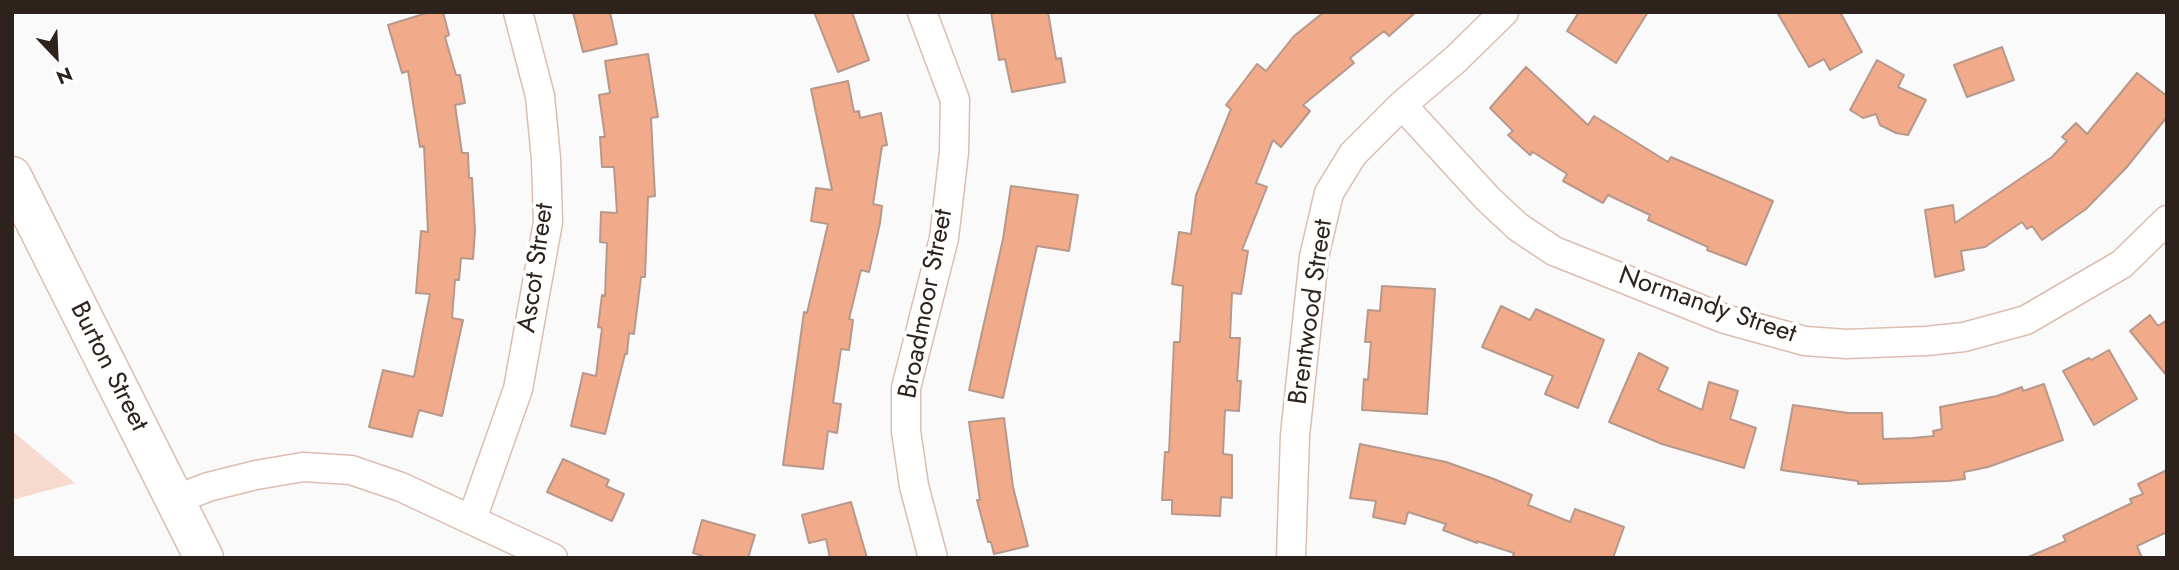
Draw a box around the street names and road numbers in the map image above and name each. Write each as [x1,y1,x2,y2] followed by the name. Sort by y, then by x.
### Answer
[512,201,562,335] street label: Ascot Street
[893,207,961,401] street label: Broadmoor Street
[1284,217,1340,407] street label: Brentwood Street
[1614,261,1800,351] street label: Normandy Street
[62,297,154,437] street label: Burton Street

